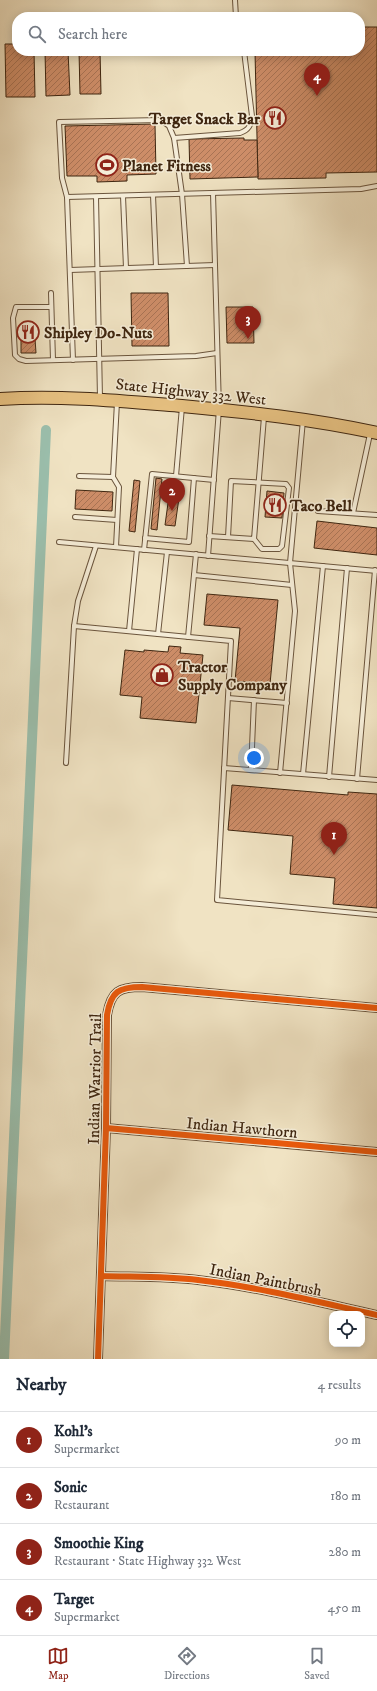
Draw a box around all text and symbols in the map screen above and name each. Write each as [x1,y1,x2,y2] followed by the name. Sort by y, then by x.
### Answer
[12,12,365,56] search box
[26,23,48,45] icon: search
[58,25,127,44] text: Search here
[304,63,330,96] pin: 4
[262,105,288,131] restaurant icon: Target Snack Bar
[148,109,261,129] place label: Target Snack Bar
[94,152,120,178] sports icon: Planet Fitness
[122,156,212,176] place label: Planet Fitness
[235,306,261,339] pin: 3
[15,319,41,345] restaurant icon: Shipley Do-Nuts
[44,323,153,343] place label: Shipley Do-Nuts
[115,374,267,410] street label: State Highway 332 West
[159,478,185,511] pin: 2
[262,492,288,518] restaurant icon: Taco Bell
[289,496,353,516] place label: Taco Bell
[177,657,287,695] place label: Tractor Supply Company
[149,662,175,688] shop icon: Tractor Supply Company
[244,748,264,768] your location
[321,822,347,855] pin: 1
[84,1013,106,1145] street label: Indian Warrior Trail
[186,1113,299,1143] street label: Indian Hawthorn
[208,1259,324,1301] street label: Indian Paintbrush
[329,1311,365,1347] map controls
[329,1311,365,1347] button: locate
[16,1374,66,1396] text: Nearby
[318,1377,361,1393] text: 4 results
[54,1422,93,1441] text: Kohl's
[27,1432,31,1448] text: 1
[335,1432,361,1448] text: 90 m
[54,1441,120,1457] text: Supermarket
[54,1478,87,1497] text: Sonic
[26,1488,32,1504] text: 2
[330,1488,361,1504] text: 180 m
[54,1497,110,1513] text: Restaurant
[54,1534,143,1553] text: Smoothie King
[27,1544,31,1560] text: 3
[329,1544,361,1560] text: 280 m
[54,1553,241,1569] text: Restaurant · State Highway 332 West
[54,1590,94,1609] text: Target
[25,1600,33,1616] text: 4
[328,1600,361,1616] text: 450 m
[54,1609,120,1625] text: Supermarket
[47,1645,69,1683] tab: Map
[164,1645,210,1683] tab: Directions
[304,1645,330,1683] tab: Saved

